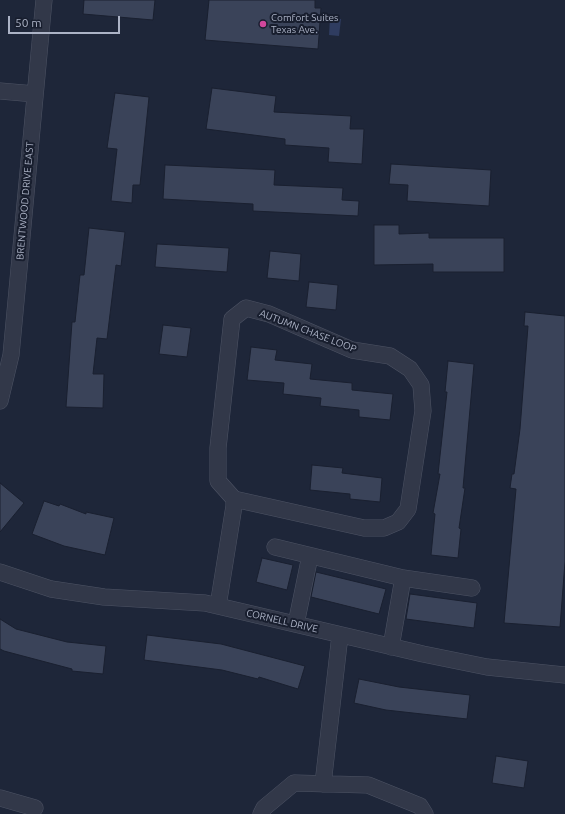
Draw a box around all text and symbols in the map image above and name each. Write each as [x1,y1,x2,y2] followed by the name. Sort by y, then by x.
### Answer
[10,8,122,34] scale bar
[271,12,338,36] place label: Comfort Suites Texas Ave.
[15,16,42,29] text: 50 m
[258,19,268,29] marker: Comfort Suites Texas Ave.
[14,141,36,261] street label: BRENTWOOD DRIVE EAST
[258,307,358,355] street label: AUTUMN CHASE LOOP
[245,607,319,635] street label: CORNELL DRIVE

